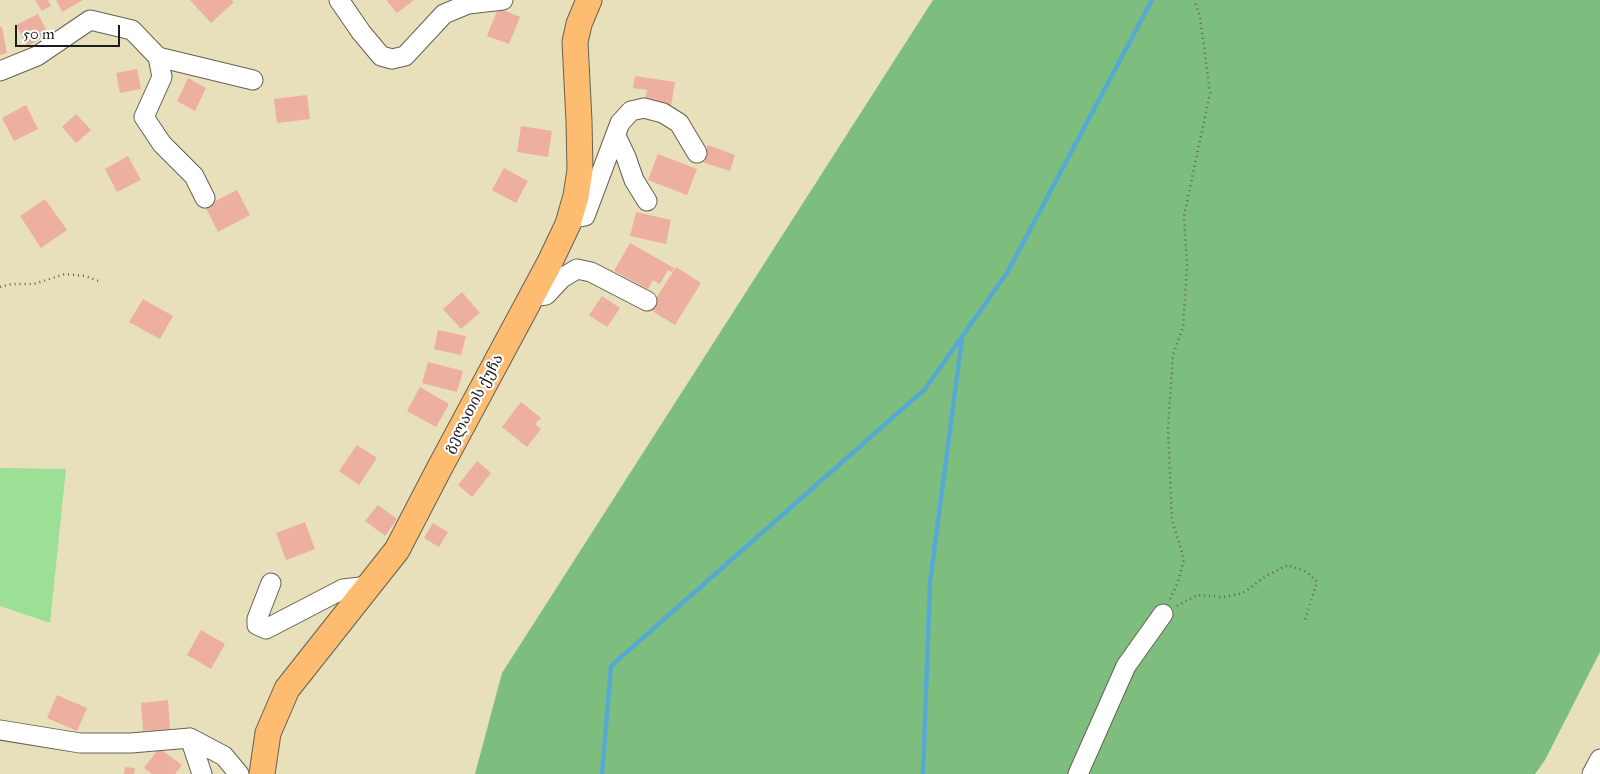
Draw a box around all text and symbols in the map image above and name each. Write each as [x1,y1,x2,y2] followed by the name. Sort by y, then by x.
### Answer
[18,15,122,47] scale bar
[23,25,55,43] text: 50 m
[440,351,508,457] street label: გელათის ქუჩა

